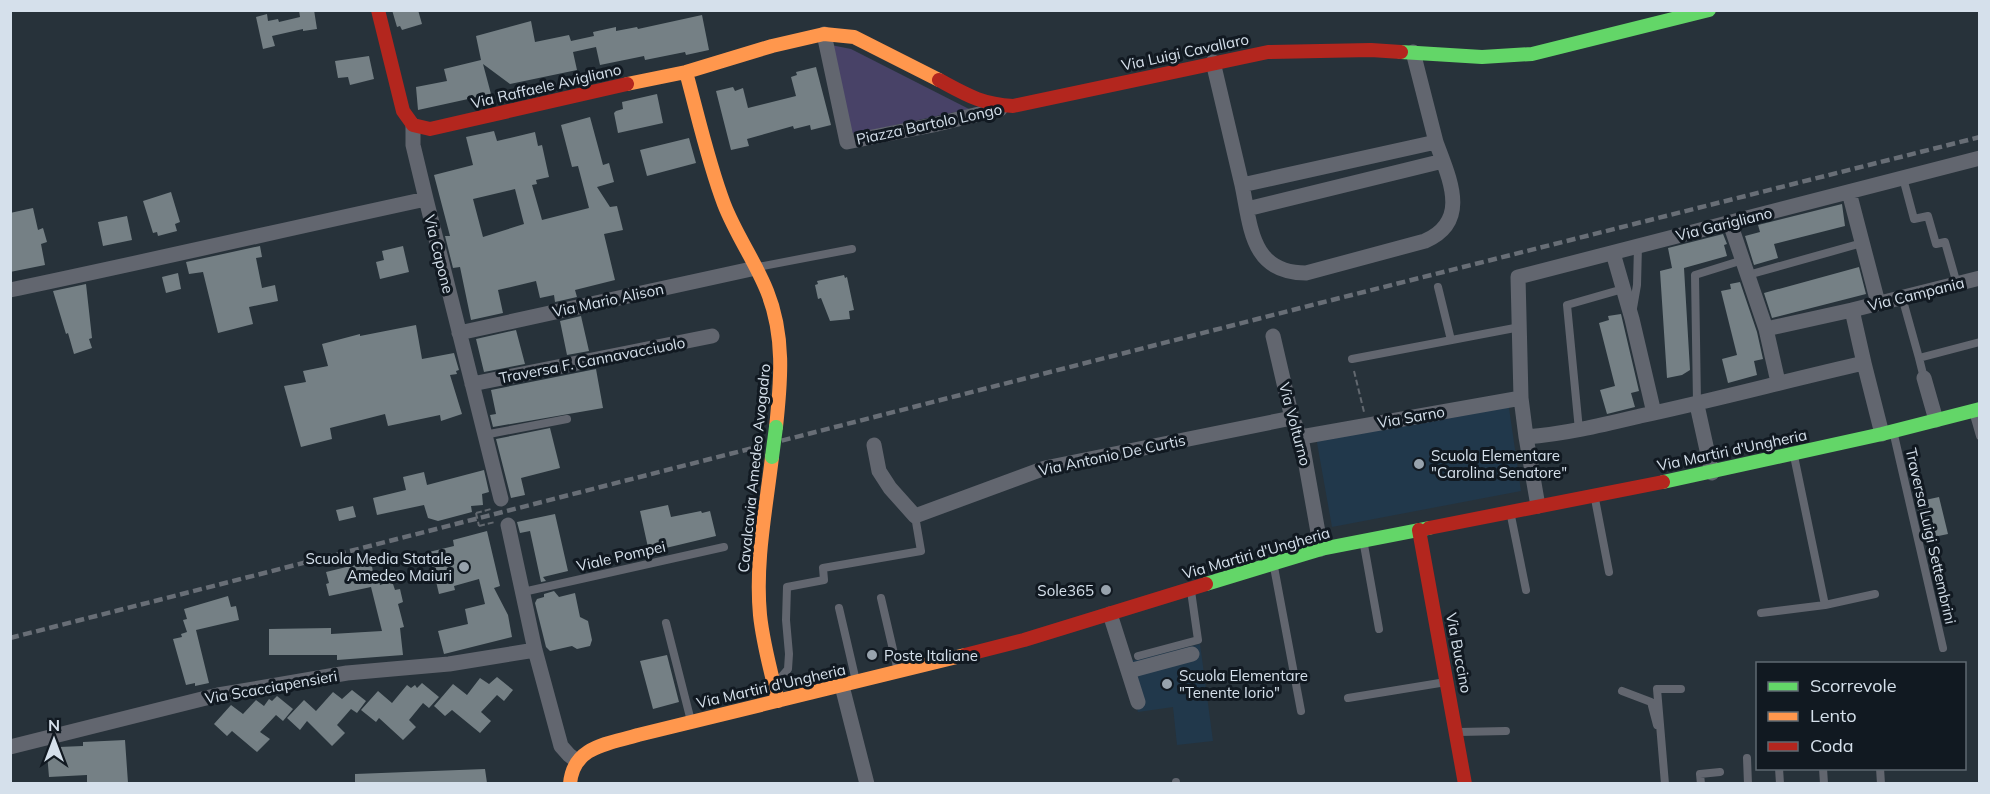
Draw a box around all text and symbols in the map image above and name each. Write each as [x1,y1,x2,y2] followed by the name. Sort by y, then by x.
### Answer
[1120,29,1250,75] street label: Via Luigi Cavallaro
[469,59,623,113] street label: Via Raffaele Avigliano
[854,99,1004,149] street label: Piazza Bartolo Longo
[1674,203,1774,245] street label: Via Garigliano
[420,213,458,295] street label: Via Capone
[1866,273,1966,315] street label: Via Campania
[551,279,665,321] street label: Via Mario Alison
[497,333,687,387] street label: Traversa F. Cannavacciuolo
[734,363,774,573] street label: Cavalcavia Amedeo Avogadro
[1275,380,1315,468] street label: Via Volturno
[1376,402,1446,432] street label: Via Sarno
[1655,425,1809,475] street label: Via Martiri d'Ungheria
[1037,430,1187,480] street label: Via Antonio De Curtis
[1431,446,1567,482] place label: Scuola Elementare "Carolina Senatore"
[1901,446,1961,626] street label: Traversa Luigi Settembrini
[1412,457,1426,471] marker: Scuola Elementare "Carolina Senatore"
[1180,523,1332,583] street label: Via Martiri d'Ungheria
[575,537,667,575] street label: Viale Pompei
[305,549,452,585] place label: Scuola Media Statale Amedeo Maiuri
[457,560,471,574] marker: Scuola Media Statale Amedeo Maiuri
[1037,581,1094,600] place label: Sole365
[1099,583,1113,597] marker: Sole365
[1442,611,1476,695] street label: Via Buccino
[884,646,978,665] place label: Poste Italiane
[865,648,879,662] marker: Poste Italiane
[695,660,847,712] street label: Via Martiri d'Ungheria
[1756,662,1966,770] legend
[203,666,339,708] street label: Via Scacciapensieri
[1179,666,1308,702] place label: Scuola Elementare "Tenente Iorio"
[1810,674,1897,697] text: Scorrevole
[1160,677,1174,691] marker: Scuola Elementare "Tenente Iorio"
[1810,704,1857,727] text: Lento
[24,710,84,770] north arrow
[48,715,60,735] text: N
[1810,734,1854,757] text: Coda

